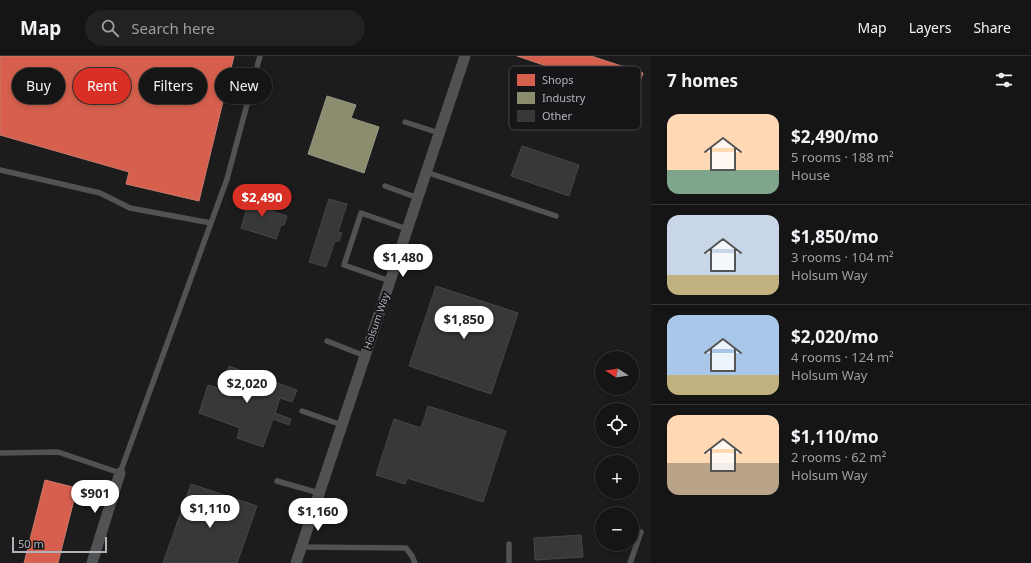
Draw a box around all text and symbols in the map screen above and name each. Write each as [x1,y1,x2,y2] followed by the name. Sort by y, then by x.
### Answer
[85,10,365,46] search box
[20,15,61,41] text: Map
[99,17,121,39] icon: search
[131,18,215,38] text: Search here
[858,18,887,37] text: Map
[909,18,951,37] text: Layers
[973,18,1011,37] text: Share
[509,66,641,130] legend
[12,68,65,104] chip: Buy
[73,68,131,104] chip: Rent
[139,68,207,104] chip: Filters
[215,68,272,104] chip: New
[667,69,738,92] text: 7 homes
[993,69,1015,91] icon: filters
[542,72,574,87] text: Shops
[542,90,586,105] text: Industry
[542,108,573,123] text: Other
[791,125,879,148] text: $2,490/mo
[699,130,747,178] icon: home
[791,148,894,166] text: 5 rooms · 188 m²
[791,166,830,184] text: House
[229,184,295,218] pin: $2,490
[242,188,282,206] text: $2,490
[791,225,879,248] text: $1,850/mo
[699,231,747,279] icon: home
[370,244,436,278] pin: $1,480
[383,248,423,266] text: $1,480
[791,248,894,266] text: 3 rooms · 104 m²
[791,266,867,284] text: Holsum Way
[360,290,392,351] street label: Holsum Way
[431,306,497,340] pin: $1,850
[444,310,484,328] text: $1,850
[791,325,879,348] text: $2,020/mo
[699,331,747,379] icon: home
[791,348,894,366] text: 4 rooms · 124 m²
[595,351,639,395] north arrow
[595,351,639,551] map controls
[791,366,867,384] text: Holsum Way
[214,370,280,404] pin: $2,020
[227,374,267,392] text: $2,020
[595,403,639,447] button: locate
[791,425,879,448] text: $1,110/mo
[699,431,747,479] icon: home
[791,448,886,466] text: 2 rooms · 62 m²
[595,455,639,499] button: +
[791,466,867,484] text: Holsum Way
[71,480,119,514] pin: $901
[80,484,110,502] text: $901
[177,495,243,529] pin: $1,110
[285,498,351,532] pin: $1,160
[190,499,230,517] text: $1,110
[298,502,338,520] text: $1,160
[595,507,639,551] button: −
[12,535,107,554] scale bar
[18,536,44,551] text: 50 m

